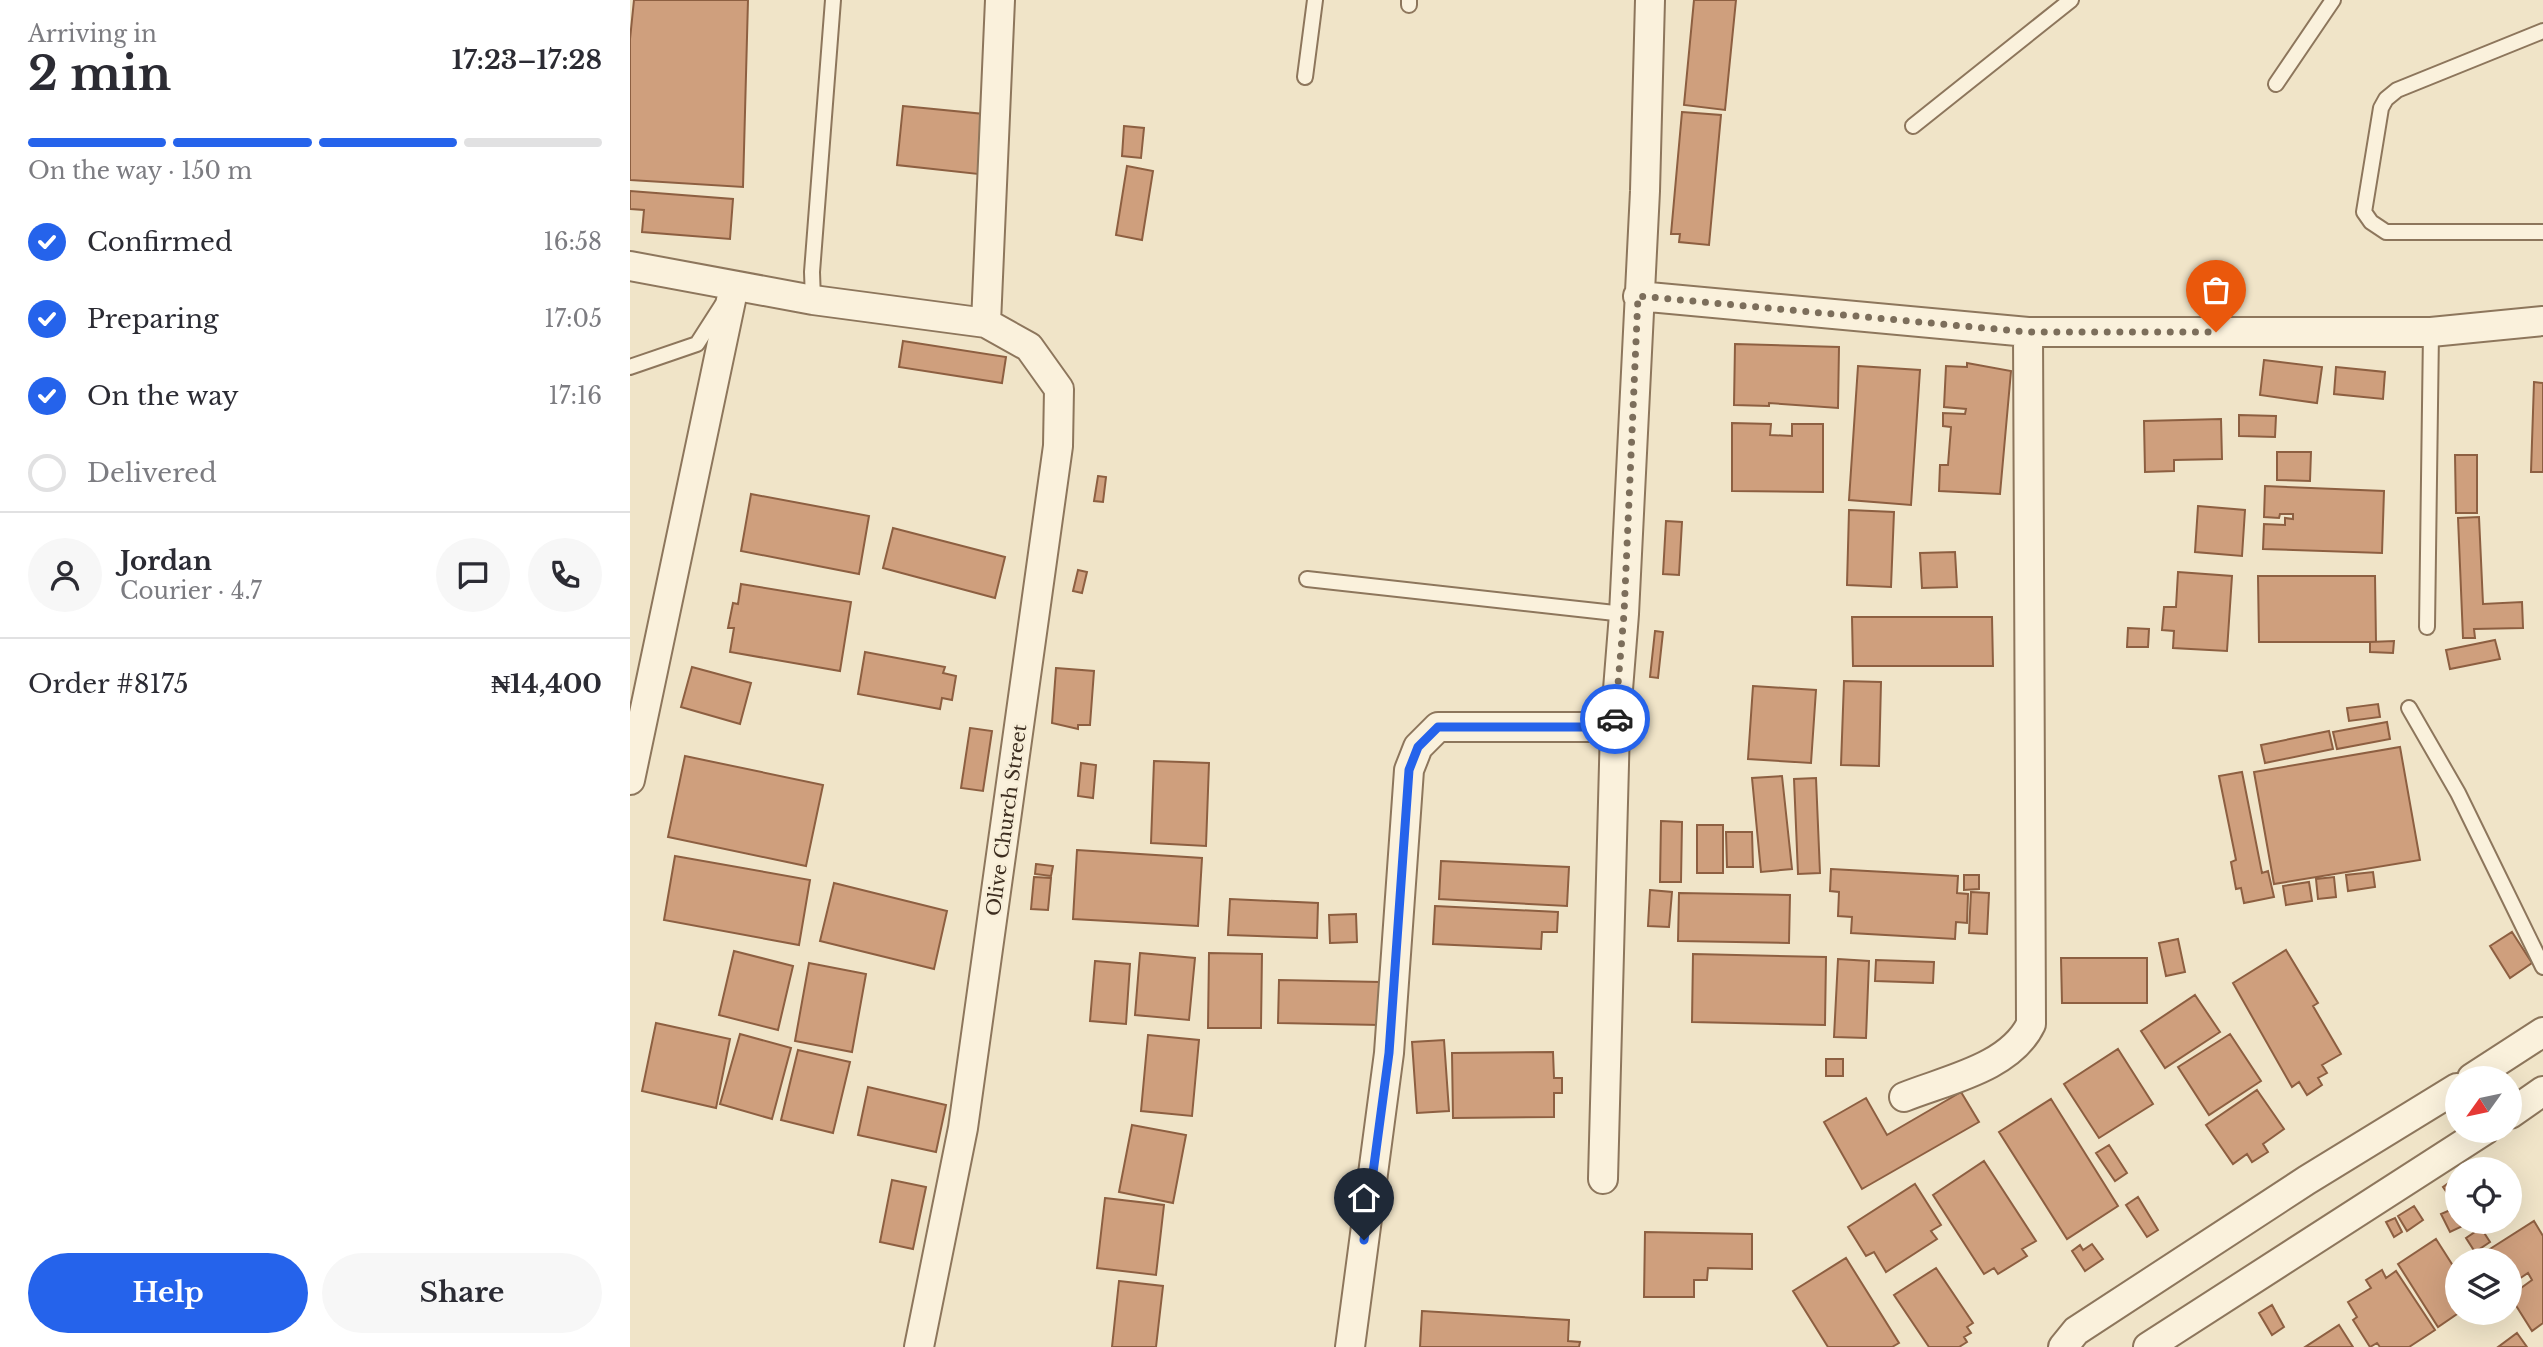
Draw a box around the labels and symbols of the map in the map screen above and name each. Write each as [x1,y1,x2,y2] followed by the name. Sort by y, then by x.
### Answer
[2186,260,2246,332] pin
[1580,684,1650,754] courier
[982,722,1031,918] street label: Olive Church Street
[2445,1066,2522,1143] north arrow
[1334,1168,1394,1240] pin

